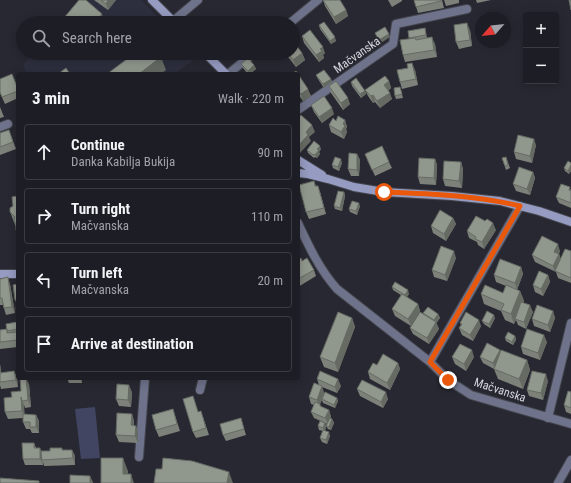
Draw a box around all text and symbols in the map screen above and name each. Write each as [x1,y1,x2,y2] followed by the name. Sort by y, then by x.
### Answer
[475,12,511,48] north arrow
[523,12,559,84] map controls
[523,12,559,48] button: +
[16,16,300,60] search box
[30,27,52,49] icon: search
[62,29,132,47] text: Search here
[331,34,383,76] street label: Mačvanska
[523,48,559,84] button: −
[32,88,70,108] text: 3 min
[218,91,284,106] text: Walk · 220 m
[71,136,125,154] text: Continue
[33,141,55,163] icon: ahead
[257,145,283,160] text: 90 m
[71,154,175,169] text: Danka Kabilja Bukija
[375,183,393,201] route start
[71,200,130,218] text: Turn right
[33,205,55,227] icon: right
[251,209,283,224] text: 110 m
[71,218,129,233] text: Mačvanska
[71,264,122,282] text: Turn left
[33,269,55,291] icon: left
[257,273,283,288] text: 20 m
[71,282,129,297] text: Mačvanska
[33,333,55,355] icon: arrive
[71,335,194,353] text: Arrive at destination
[439,371,457,389] route end
[472,375,528,405] street label: Mačvanska

